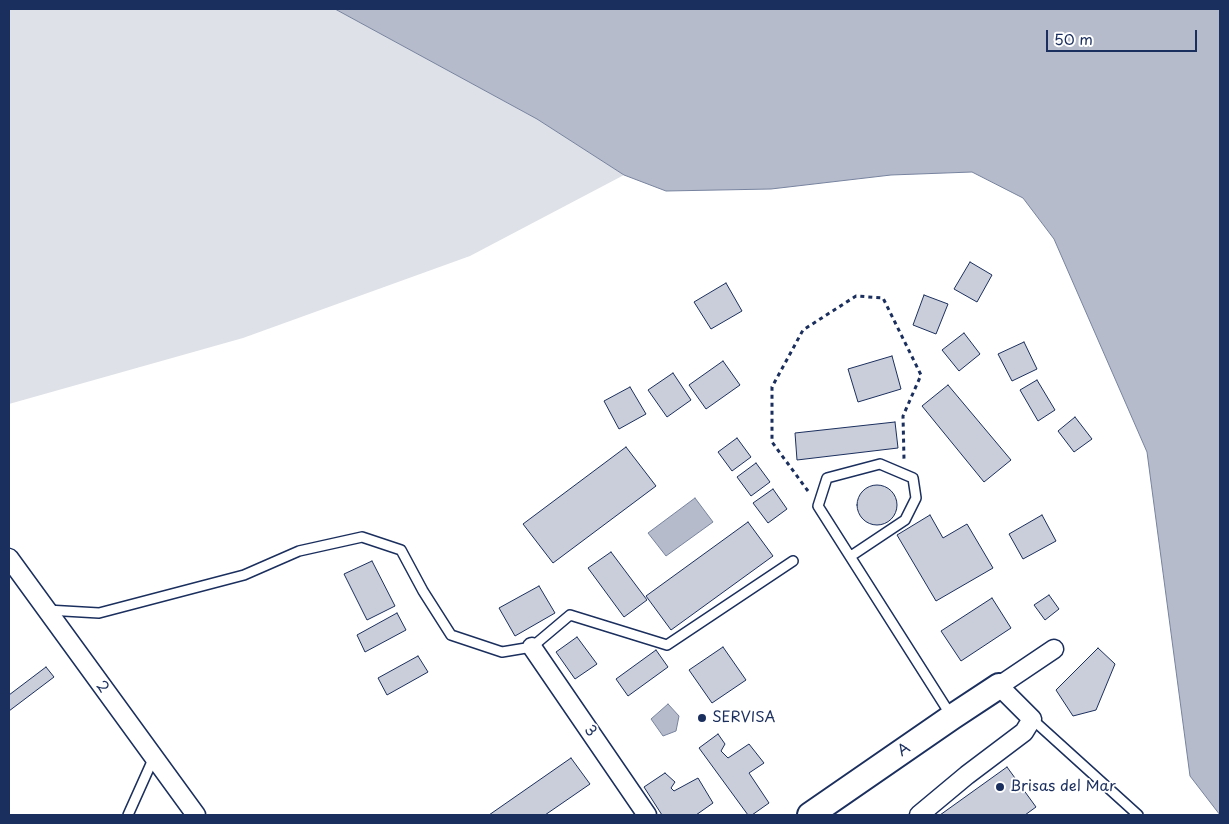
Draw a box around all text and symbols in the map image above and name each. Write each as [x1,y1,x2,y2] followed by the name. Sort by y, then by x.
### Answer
[1049,20,1200,52] scale bar
[1054,27,1093,50] text: 50 m
[92,677,112,697] street label: 2
[712,709,775,727] place label: SERVISA
[696,712,708,724] marker: SERVISA
[580,722,600,740] street label: 3
[894,739,914,761] street label: A
[1010,778,1116,796] place label: Brisas del Mar
[994,781,1006,793] marker: Brisas del Mar

